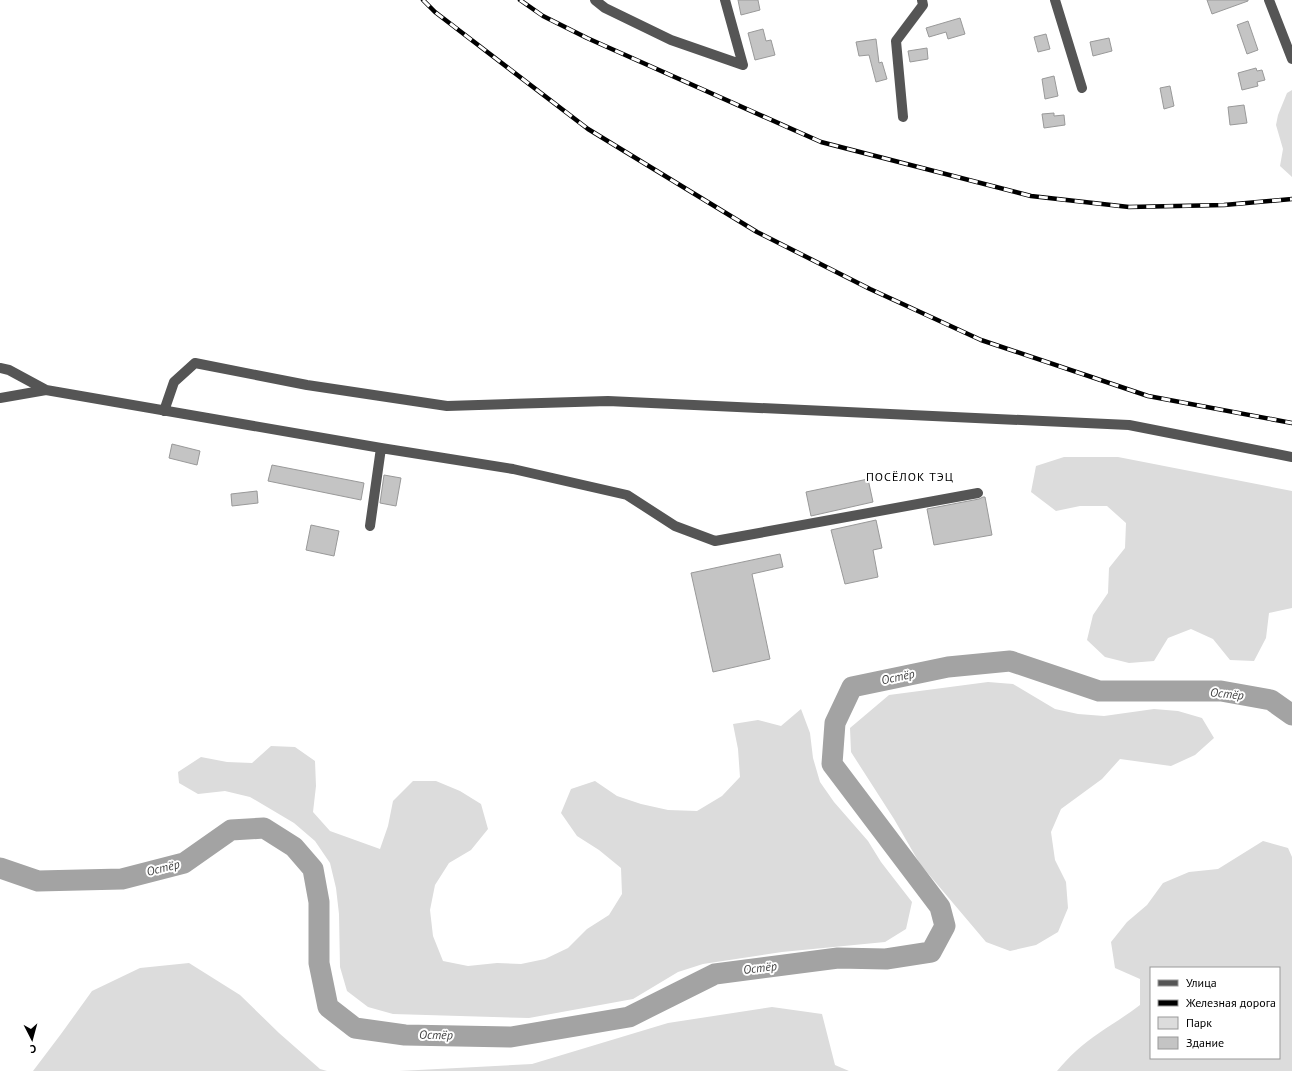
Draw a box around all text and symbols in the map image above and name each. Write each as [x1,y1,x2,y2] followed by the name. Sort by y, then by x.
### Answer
[866,469,954,484] district label: ПОСЁЛОК ТЭЦ
[880,666,916,687] water label: Остёр
[1210,684,1245,703] water label: Остёр
[145,856,181,879] water label: Остёр
[742,958,778,977] water label: Остёр
[1150,967,1280,1059] legend
[1186,975,1217,990] text: Улица
[1185,995,1276,1010] text: Железная дорога
[1186,1015,1212,1030] text: Парк
[12,1019,52,1059] north arrow
[419,1027,453,1042] water label: Остёр
[1186,1035,1224,1050] text: Здание
[29,1042,37,1056] text: С

